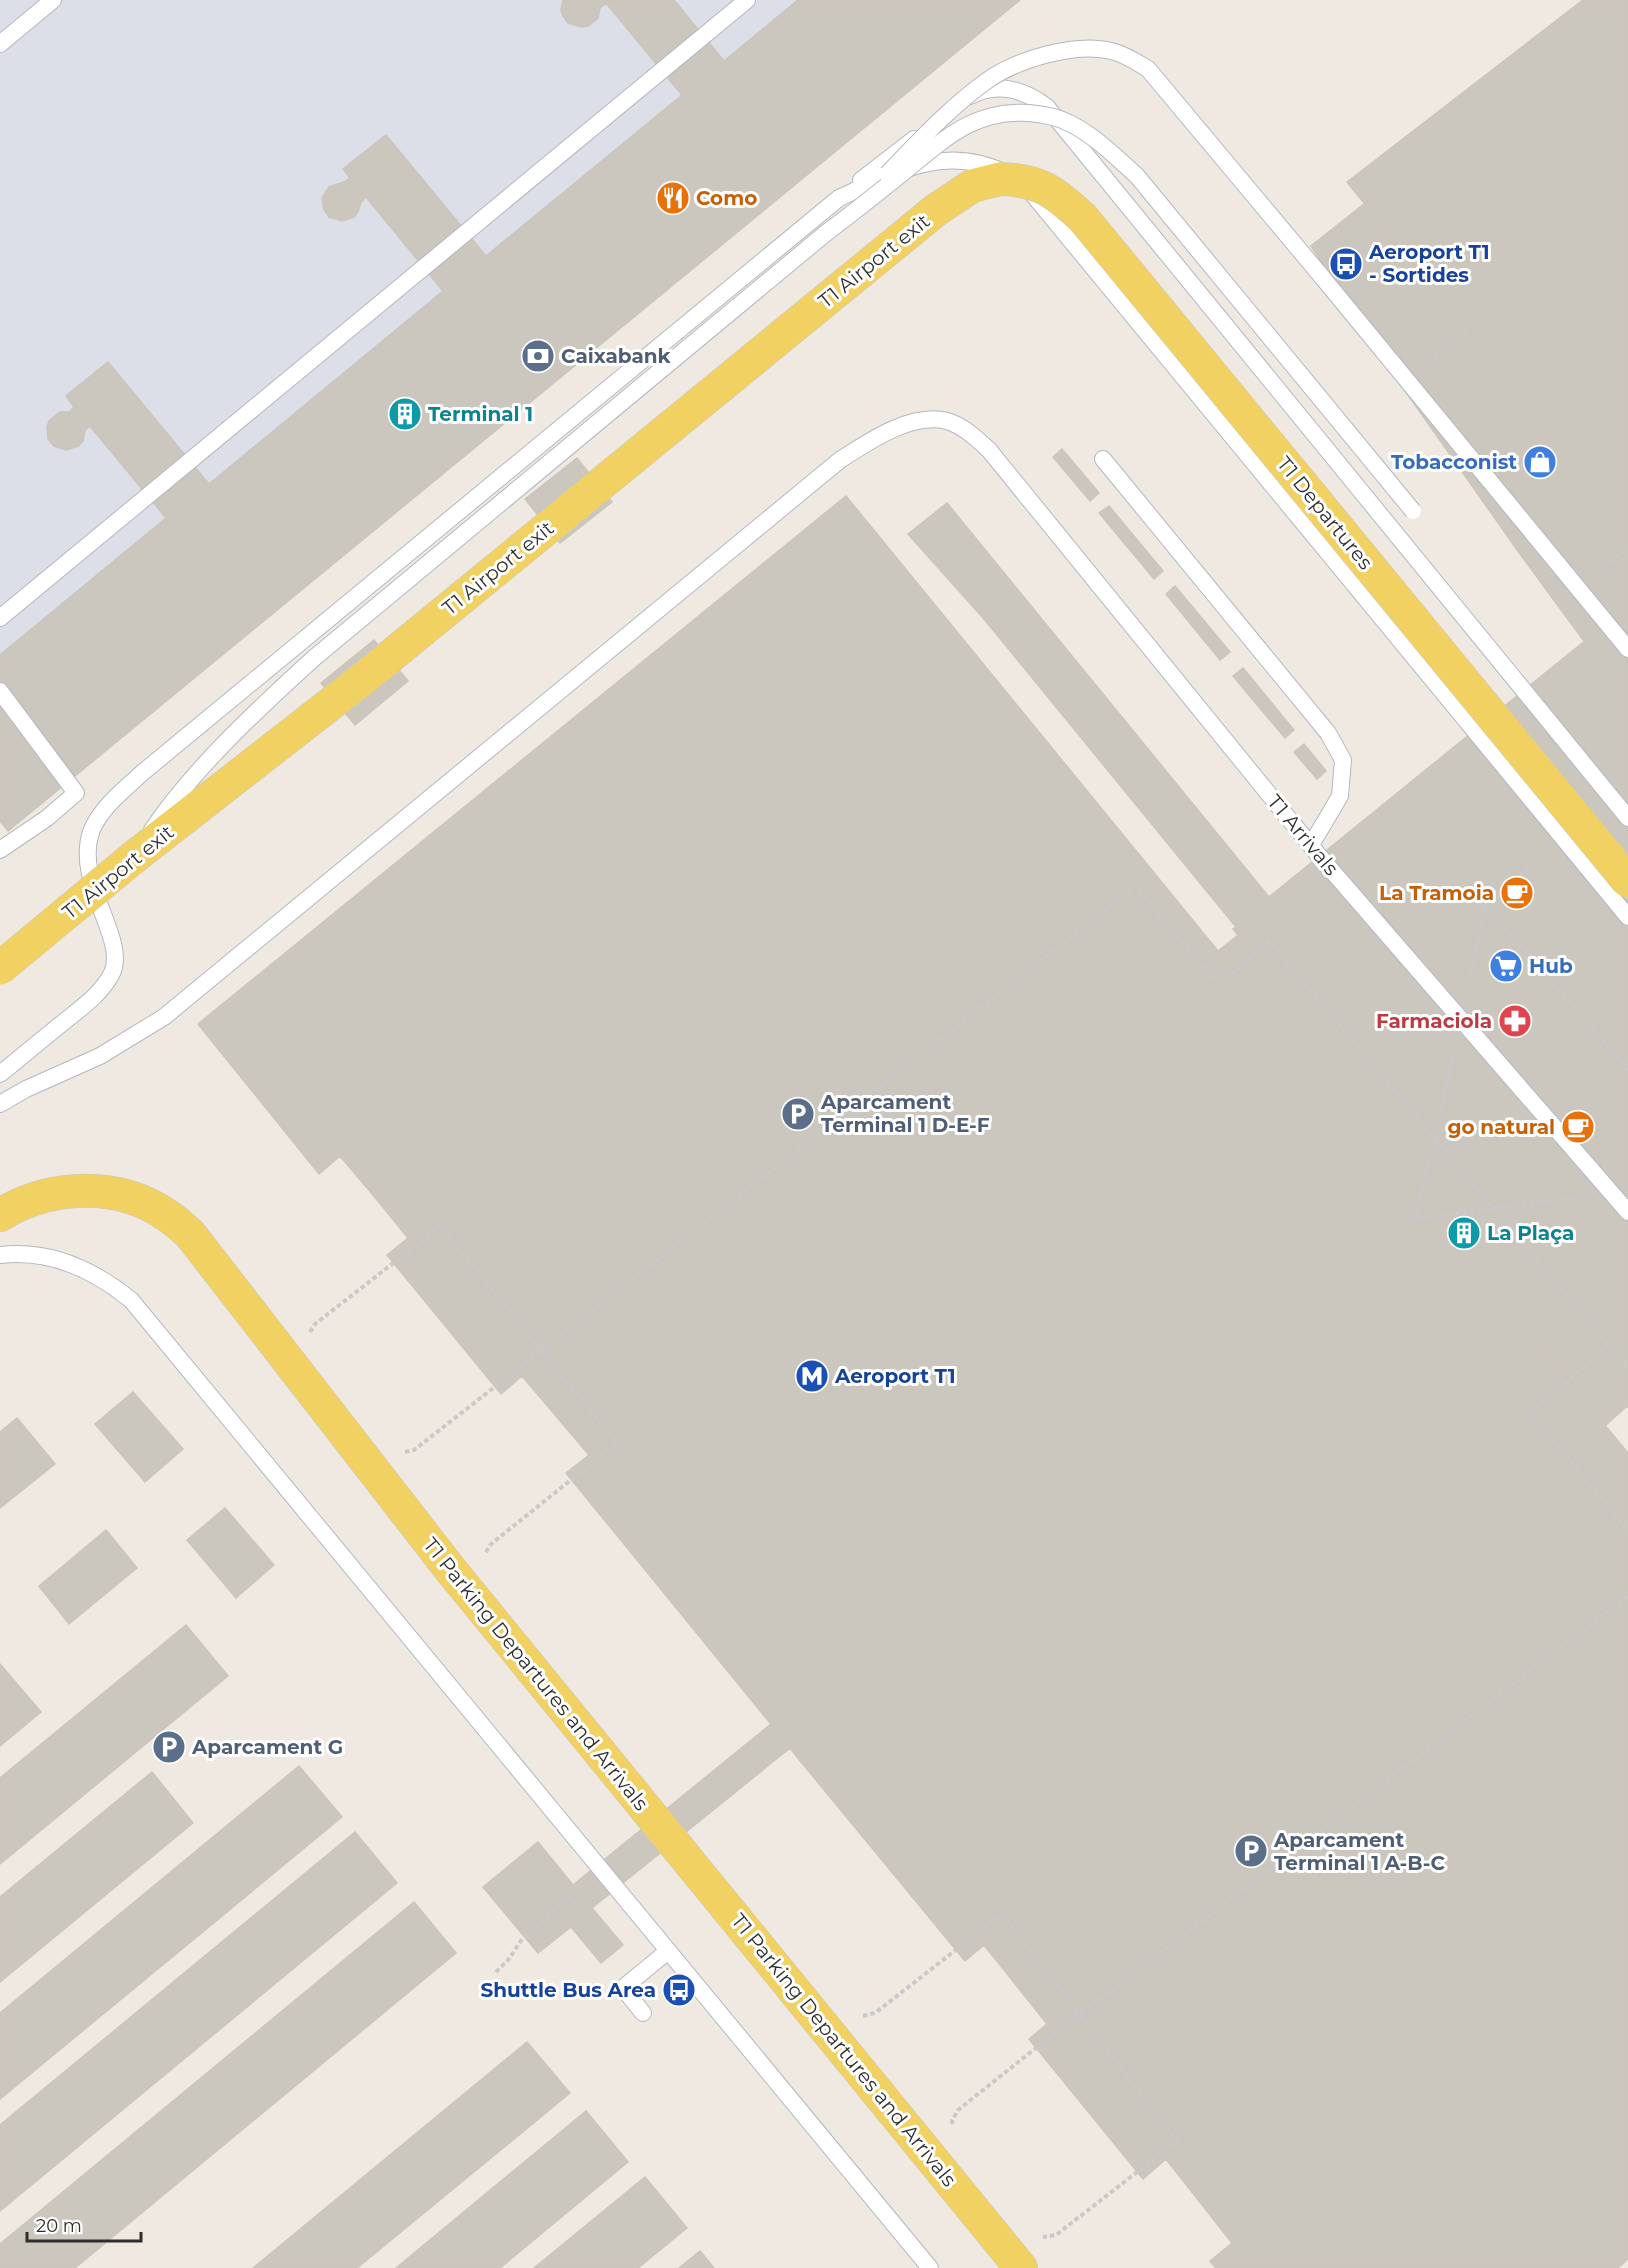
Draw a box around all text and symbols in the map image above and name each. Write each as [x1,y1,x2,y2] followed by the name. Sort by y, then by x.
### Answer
[655,180,691,216] restaurant icon: Como
[696,186,757,210] place label: Como
[814,209,934,313] street label: T1 Airport exit
[1368,240,1490,287] place label: Aeroport T1 - Sortides
[1328,246,1364,282] bus stop icon: Aeroport T1 - Sortides
[520,338,556,374] bank icon: Caixabank
[561,344,672,368] place label: Caixabank
[387,396,423,432] building icon: Terminal 1
[428,402,533,426] place label: Terminal 1
[1522,444,1558,480] shop icon: Tobacconist
[1391,450,1517,474] place label: Tobacconist
[1272,452,1378,574] street label: T1 Departures
[438,516,558,620] street label: T1 Airport exit
[1262,790,1344,880] street label: T1 Arrivals
[58,820,178,924] street label: T1 Airport exit
[1499,875,1535,911] cafe icon: La Tramoia
[1379,881,1494,905] place label: La Tramoia
[1488,948,1524,984] supermarket icon: Hub
[1529,954,1573,978] place label: Hub
[1497,1003,1533,1039] pharmacy icon: Farmaciola
[1376,1009,1492,1033] place label: Farmaciola
[820,1090,990,1137] place label: Aparcament Terminal 1 D-E-F
[780,1096,816,1132] parking icon: Aparcament Terminal 1 D-E-F
[1560,1109,1596,1145] cafe icon: go natural
[1447,1115,1555,1139] place label: go natural
[1446,1215,1482,1251] building icon: La Plaça
[1487,1221,1574,1245] place label: La Plaça
[794,1358,830,1394] metro station icon: Aeroport T1
[834,1364,956,1388] place label: Aeroport T1
[418,1533,654,1815] street label: T1 Parking Departures and Arrivals
[151,1729,187,1765] parking icon: Aparcament G
[191,1735,343,1759] place label: Aparcament G
[1273,1828,1445,1875] place label: Aparcament Terminal 1 A-B-C
[1233,1833,1269,1869] parking icon: Aparcament Terminal 1 A-B-C
[726,1909,962,2191] street label: T1 Parking Departures and Arrivals
[661,1972,697,2008] bus stop icon: Shuttle Bus Area
[480,1978,656,2002] place label: Shuttle Bus Area
[27,2205,141,2243] scale bar
[36,2215,82,2237] text: 20 m

